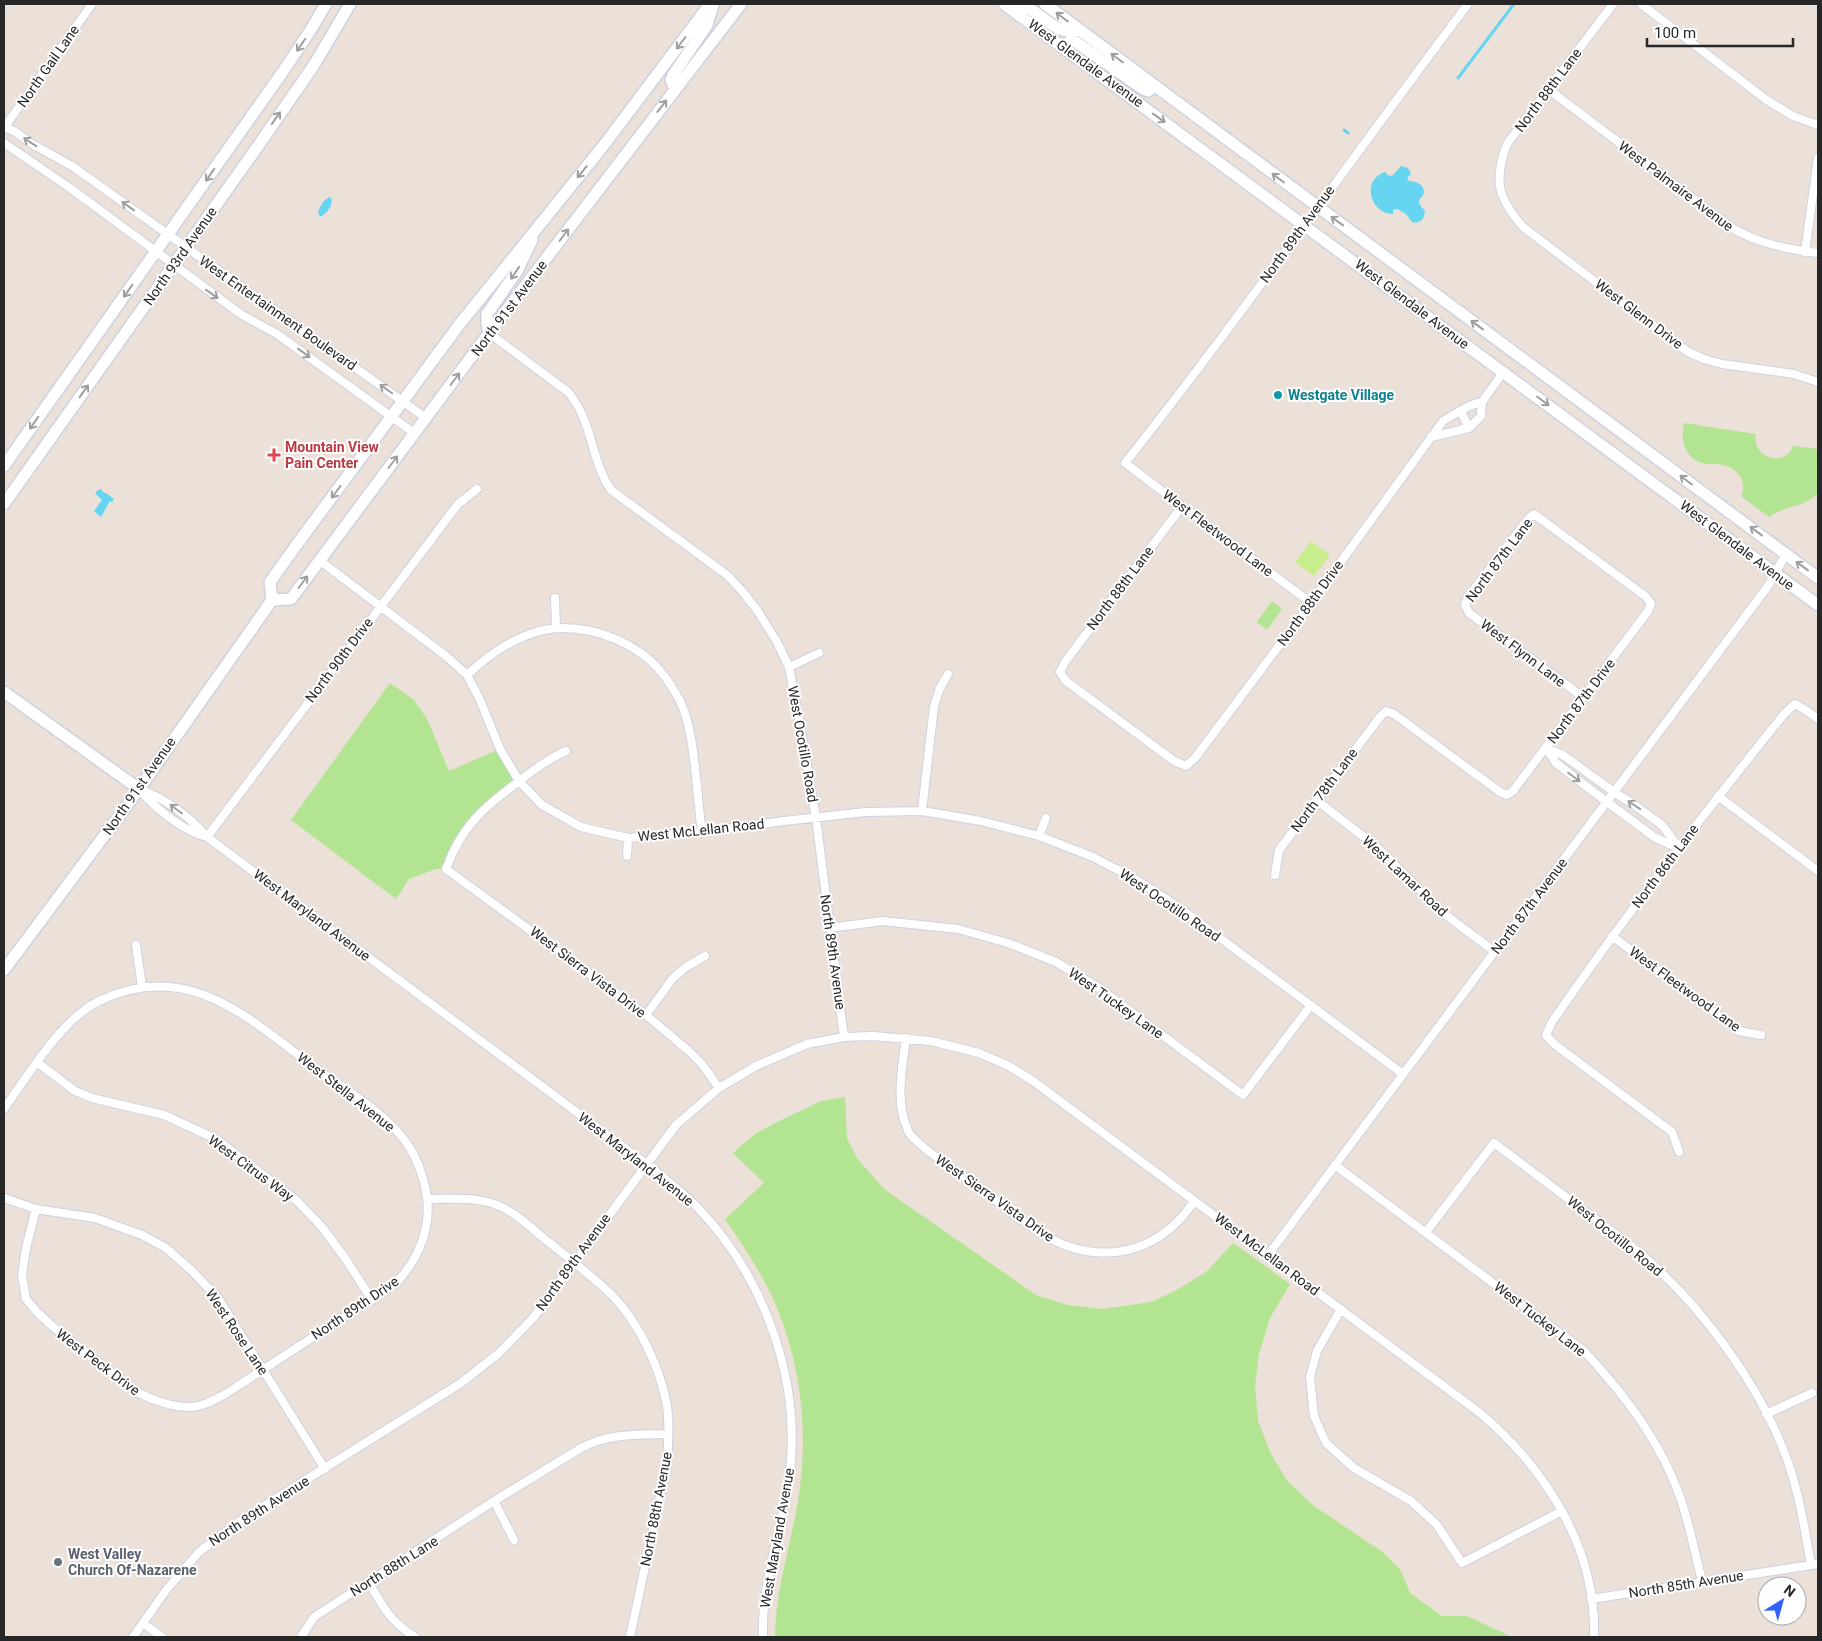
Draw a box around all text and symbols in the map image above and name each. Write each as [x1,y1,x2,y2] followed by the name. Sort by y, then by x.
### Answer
[1055,12,1069,22] one-way arrow
[1647,15,1793,47] scale bar
[1025,16,1147,110] street label: West Glendale Avenue
[14,22,82,110] street label: North Gail Lane
[1654,24,1696,42] text: 100 m
[676,36,686,50] one-way arrow
[296,38,306,52] one-way arrow
[1511,45,1585,135] street label: North 88th Lane
[1110,53,1124,63] one-way arrow
[657,99,667,113] one-way arrow
[271,112,281,126] one-way arrow
[1152,112,1166,123] one-way arrow
[24,137,38,147] one-way arrow
[1616,138,1736,234] street label: West Palmaire Avenue
[577,165,588,178] one-way arrow
[205,167,215,181] one-way arrow
[1271,173,1285,183] one-way arrow
[1256,182,1338,286] street label: North 89th Avenue
[122,201,136,212] one-way arrow
[140,204,220,308] street label: North 93rd Avenue
[1330,216,1344,226] one-way arrow
[558,229,569,242] one-way arrow
[196,252,360,374] street label: West Entertainment Boulevard
[1352,256,1472,352] street label: West Glendale Avenue
[468,257,550,359] street label: North 91st Avenue
[510,265,520,279] one-way arrow
[1592,276,1686,352] street label: West Glenn Drive
[123,284,133,298] one-way arrow
[205,289,219,299] one-way arrow
[1470,320,1484,330] one-way arrow
[297,348,311,358] one-way arrow
[450,372,460,386] one-way arrow
[380,384,394,394] one-way arrow
[79,385,89,399] one-way arrow
[1288,387,1395,403] place label: Westgate Village
[1272,389,1284,401] marker: Westgate Village
[1536,395,1549,406] one-way arrow
[29,416,39,430] one-way arrow
[285,439,380,471] place label: Mountain View Pain Center
[267,448,281,462] marker: Mountain View Pain Center
[388,455,398,469] one-way arrow
[1680,474,1693,485] one-way arrow
[331,485,341,499] one-way arrow
[1160,486,1276,580] street label: West Fleetwood Lane
[1677,497,1797,593] street label: West Glendale Avenue
[1462,515,1536,605] street label: North 87th Lane
[1750,526,1763,537] one-way arrow
[1083,543,1157,633] street label: North 88th Lane
[1274,557,1346,649] street label: North 88th Drive
[1795,561,1809,571] one-way arrow
[298,575,308,589] one-way arrow
[302,615,376,705] street label: North 90th Drive
[1477,616,1569,690] street label: West Flynn Lane
[1544,656,1618,746] street label: North 87th Drive
[785,684,821,804] street label: West Ocotillo Road
[99,734,179,838] street label: North 91st Avenue
[1287,745,1361,835] street label: North 78th Lane
[1567,772,1581,782] one-way arrow
[1627,800,1641,810] one-way arrow
[169,804,183,814] one-way arrow
[637,815,765,845] street label: West McLellan Road
[1628,821,1702,911] street label: North 86th Lane
[1359,833,1451,919] street label: West Lamar Road
[1488,855,1570,957] street label: North 87th Avenue
[1117,865,1223,945] street label: West Ocotillo Road
[250,866,374,964] street label: West Maryland Avenue
[817,893,849,1011] street label: North 89th Avenue
[527,923,649,1021] street label: West Sierra Vista Drive
[1626,943,1744,1035] street label: West Fleetwood Lane
[1066,964,1166,1042] street label: West Tuckey Lane
[294,1049,398,1135] street label: West Stella Avenue
[575,1109,697,1209] street label: West Maryland Avenue
[205,1132,297,1205] street label: West Citrus Way
[933,1151,1057,1245] street label: West Sierra Vista Drive
[1564,1193,1666,1279] street label: West Ocotillo Road
[1211,1209,1323,1299] street label: West McLellan Road
[532,1210,614,1314] street label: North 89th Avenue
[308,1273,402,1343] street label: North 89th Drive
[1491,1278,1589,1360] street label: West Tuckey Lane
[202,1286,272,1378] street label: West Rose Lane
[53,1325,143,1399] street label: West Peck Drive
[637,1450,675,1568] street label: North 88th Avenue
[757,1467,797,1609] street label: West Maryland Avenue
[206,1473,312,1549] street label: North 89th Avenue
[347,1533,441,1599] street label: North 88th Lane
[68,1546,197,1578] place label: West Valley Church Of-Nazarene
[52,1556,64,1568] marker: West Valley Church Of-Nazarene
[1627,1567,1745,1601] street label: North 85th Avenue
[1757,1576,1807,1626] north arrow
[1781,1581,1799,1600] text: N

